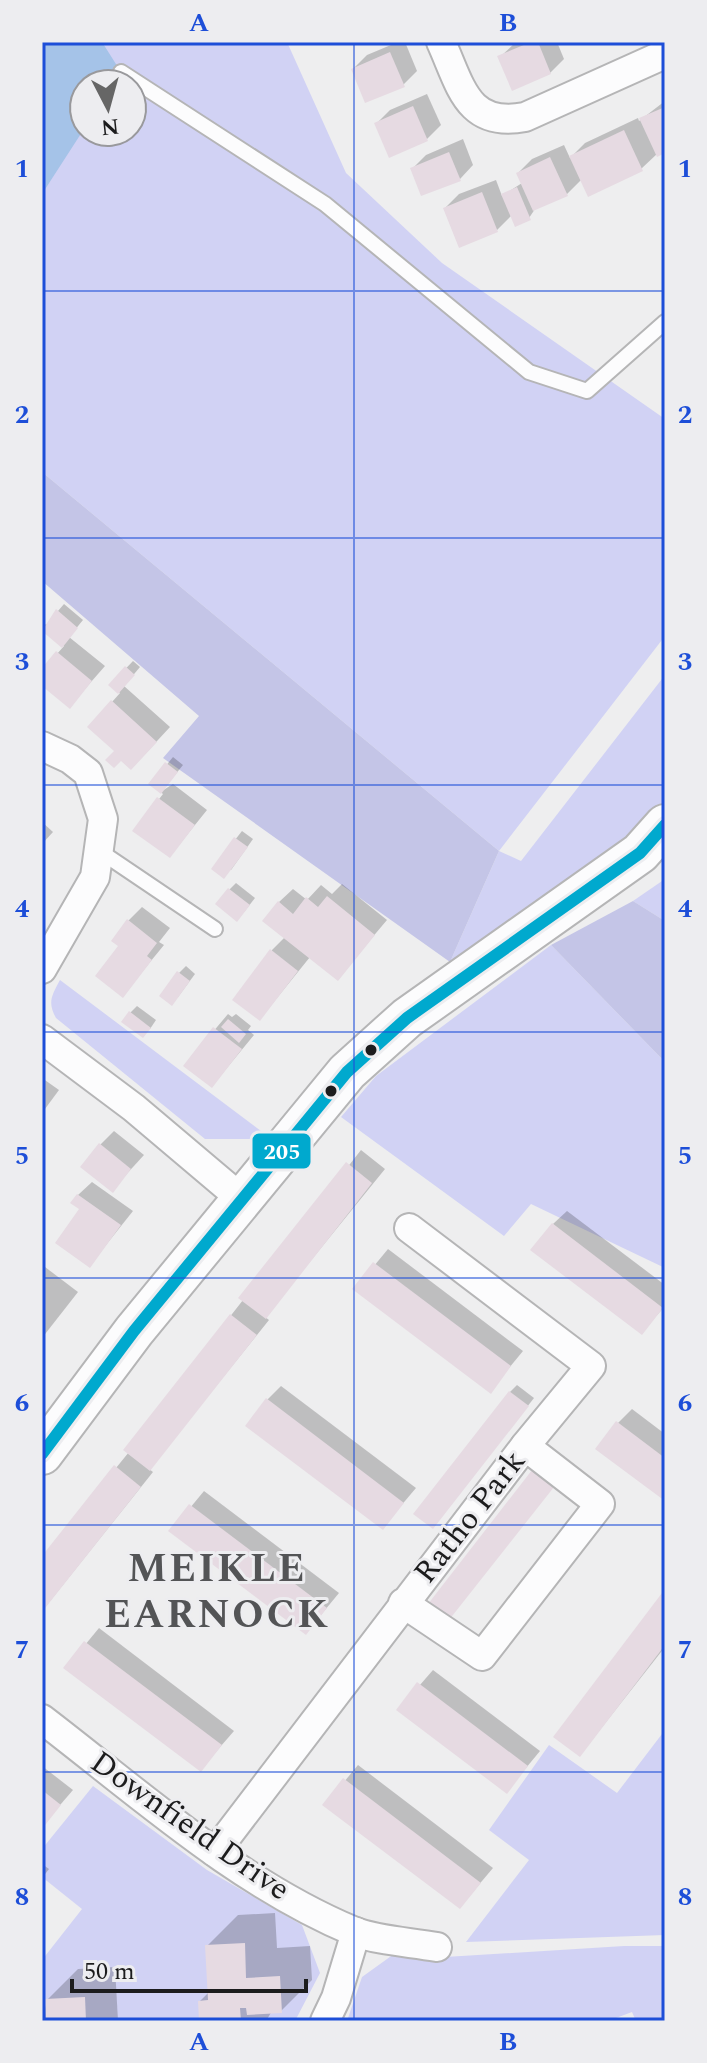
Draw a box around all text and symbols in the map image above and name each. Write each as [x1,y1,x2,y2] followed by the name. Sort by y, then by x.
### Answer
[189,3,209,43] text: A
[499,3,517,43] text: B
[68,68,148,148] north arrow
[99,109,121,144] text: N
[15,149,29,189] text: 1
[678,149,692,189] text: 1
[15,395,29,435] text: 2
[678,395,692,435] text: 2
[15,642,29,682] text: 3
[678,642,692,682] text: 3
[15,889,30,929] text: 4
[678,889,693,929] text: 4
[363,1042,379,1058] unlabelled marker
[323,1083,339,1099] unlabelled marker
[251,1132,312,1170] line badge: 205
[15,1136,29,1176] text: 5
[263,1136,301,1169] text: 205
[678,1136,692,1176] text: 5
[15,1383,29,1423] text: 6
[678,1383,692,1423] text: 6
[402,1440,538,1594] street label: Ratho Park
[104,1539,330,1646] district label: MEIKLE EARNOCK
[15,1630,29,1670] text: 7
[678,1630,692,1670] text: 7
[80,1739,300,1913] street label: Downfield Drive
[15,1877,29,1917] text: 8
[678,1877,692,1917] text: 8
[72,1943,306,1993] scale bar
[84,1954,135,1990] text: 50 m
[189,2022,209,2062] text: A
[499,2022,517,2062] text: B

